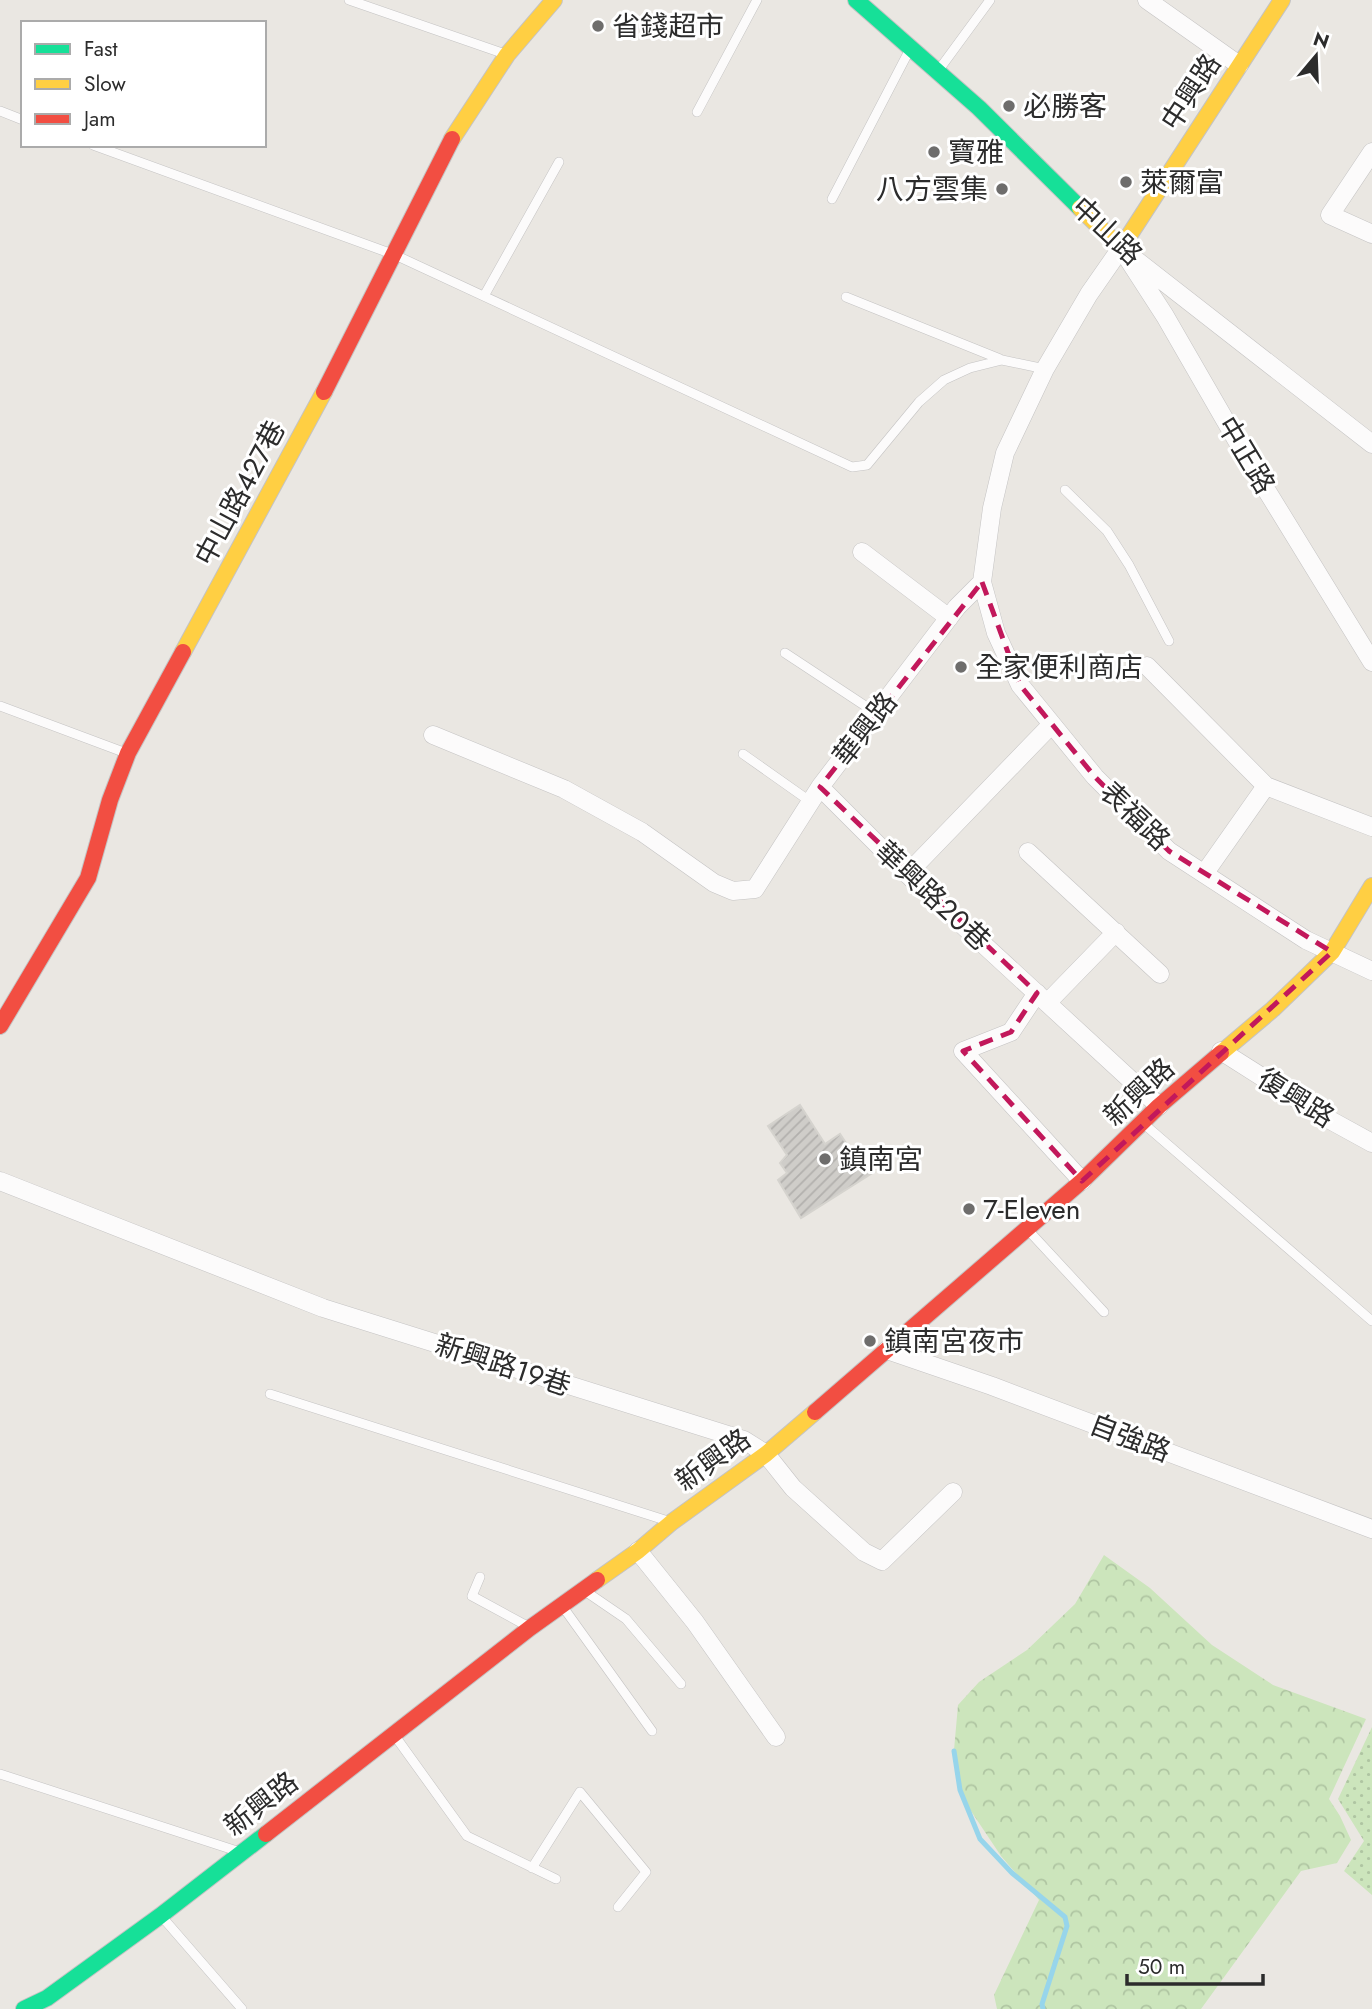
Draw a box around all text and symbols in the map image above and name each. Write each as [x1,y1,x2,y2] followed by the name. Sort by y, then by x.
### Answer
[612,6,724,47] place label: 省錢超市
[590,18,606,34] marker: 省錢超市
[21,21,266,147] legend
[1281,21,1351,91] north arrow
[1310,25,1333,56] text: N
[84,34,117,64] text: Fast
[1151,46,1231,138] street label: 中興路
[84,69,126,99] text: Slow
[1023,86,1107,127] place label: 必勝客
[1001,98,1017,114] marker: 必勝客
[81,104,116,134] text: Jam
[948,132,1004,173] place label: 寶雅
[926,144,942,160] marker: 寶雅
[1140,162,1224,203] place label: 萊爾富
[876,169,988,210] place label: 八方雲集
[1118,174,1134,190] marker: 萊爾富
[994,181,1010,197] marker: 八方雲集
[1062,187,1152,275] street label: 中山路
[1207,408,1285,502] street label: 中正路
[185,413,295,573] street label: 中山路427巷
[975,647,1143,688] place label: 全家便利商店
[953,659,969,675] marker: 全家便利商店
[823,683,907,775] street label: 華興路
[1091,772,1179,860] street label: 表福路
[866,832,1000,960] street label: 華興路20巷
[1094,1048,1184,1136] street label: 新興路
[1250,1058,1342,1138] street label: 復興路
[839,1139,923,1180] place label: 鎮南宮
[817,1151,833,1167] marker: 鎮南宮
[983,1189,1080,1230] place label: 7-Eleven
[961,1201,977,1217] marker: 7-Eleven
[884,1321,1024,1362] place label: 鎮南宮夜市
[430,1324,576,1406] street label: 新興路19巷
[862,1333,878,1349] marker: 鎮南宮夜市
[1083,1404,1177,1472] street label: 自強路
[667,1419,759,1501] street label: 新興路
[215,1762,307,1846] street label: 新興路
[1127,1942,1264,1986] scale bar
[1138,1952,1185,1982] text: 50 m

